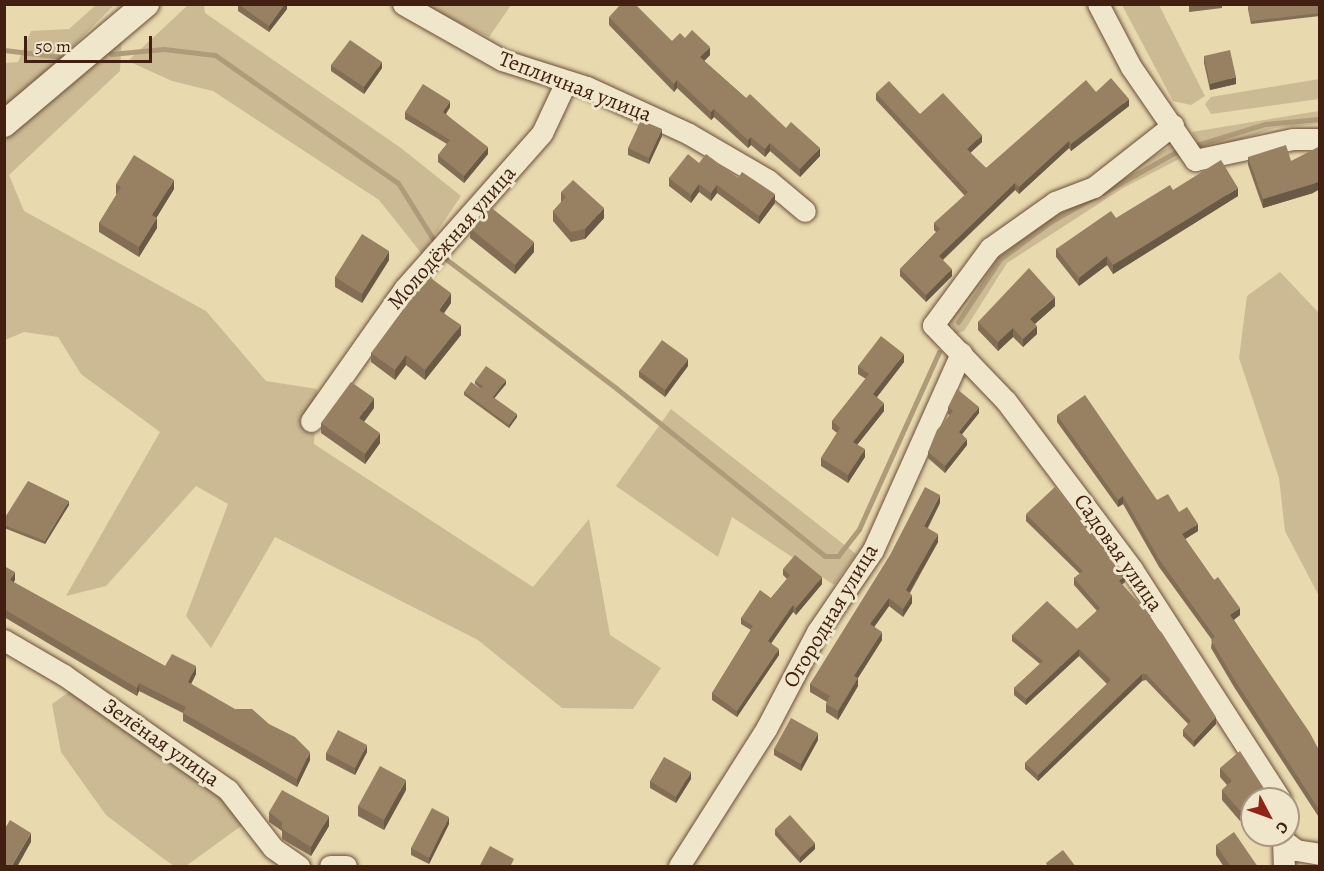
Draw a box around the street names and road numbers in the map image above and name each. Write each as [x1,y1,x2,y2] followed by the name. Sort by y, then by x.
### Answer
[495,46,655,128] street label: Тепличная улица
[382,161,522,315] street label: Молодёжная улица
[1068,489,1168,617] street label: Садовая улица
[778,539,884,693] street label: Огородная улица
[98,693,224,793] street label: Зелёная улица

